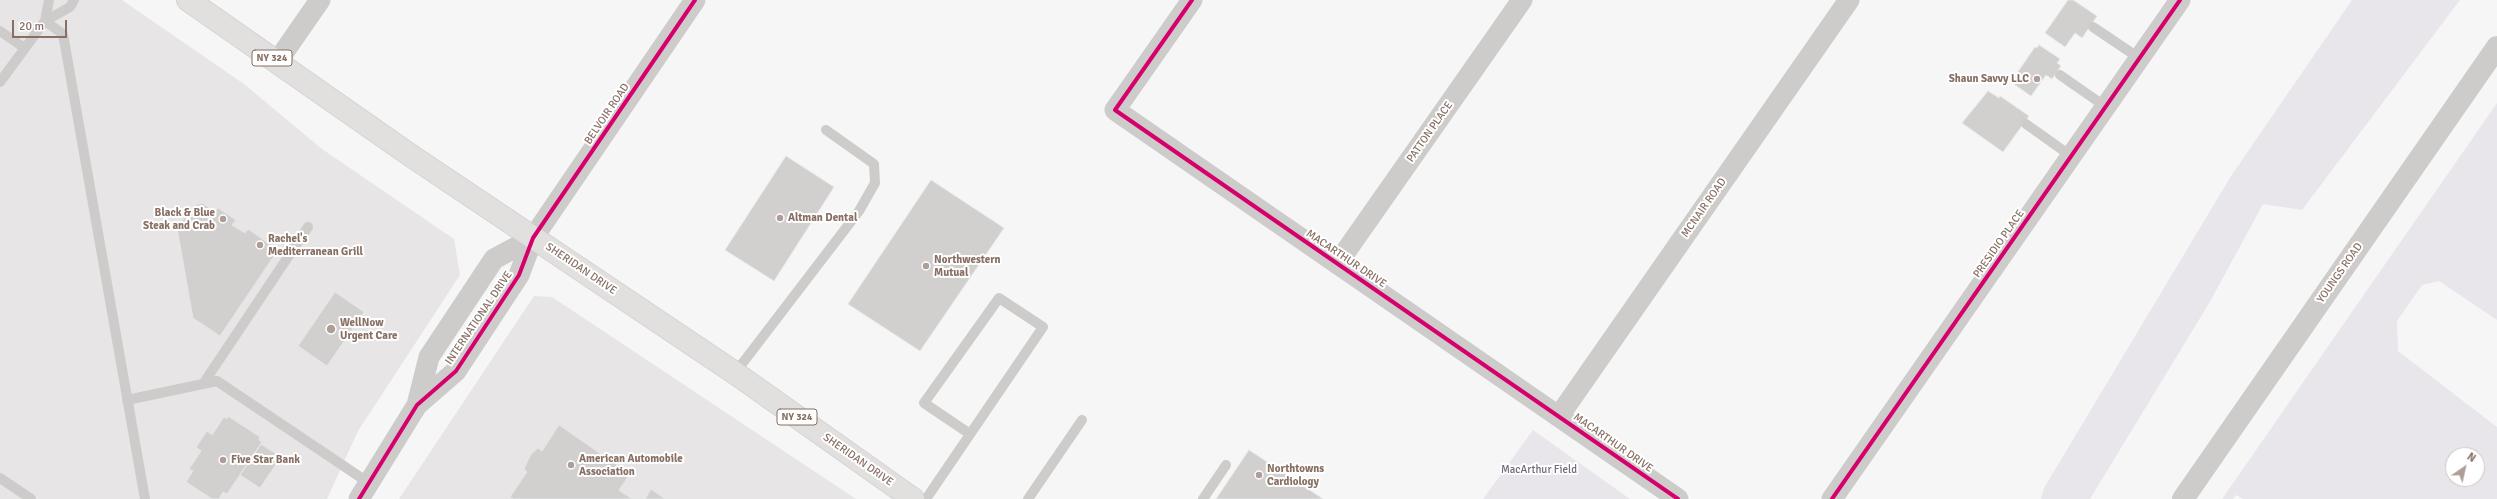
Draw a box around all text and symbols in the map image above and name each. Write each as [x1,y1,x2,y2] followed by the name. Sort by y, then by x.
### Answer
[14,12,69,38] scale bar
[19,19,44,34] text: 20 m
[252,50,292,66] road number: NY 324
[1949,72,2029,86] place label: Shaun Savvy LLC
[2032,74,2042,84] marker: Shaun Savvy LLC
[582,81,632,147] street label: BELVOIR ROAD
[1404,99,1456,165] street label: PATTON PLACE
[1679,176,1729,240] street label: MCNAIR ROAD
[143,206,215,232] place label: Black & Blue Steak and Crab
[1971,208,2027,280] street label: PRESIDIO PLACE
[788,211,857,225] place label: Altman Dental
[775,213,785,223] marker: Altman Dental
[218,214,228,224] marker: Black & Blue Steak and Crab
[1303,227,1389,291] street label: MACARTHUR DRIVE
[268,232,363,258] place label: Rachel's Mediterranean Grill
[255,240,265,250] marker: Rachel's Mediterranean Grill
[543,240,619,298] street label: SHERIDAN DRIVE
[2314,240,2366,306] street label: YOUNGS ROAD
[934,253,1001,279] place label: Northwestern Mutual
[921,261,931,271] marker: Northwestern Mutual
[443,269,515,367] street label: INTERNATIONAL DRIVE
[340,316,398,342] place label: WellNow Urgent Care
[325,323,337,335] marker: WellNow Urgent Care
[777,409,817,425] road number: NY 324
[1571,411,1655,475] street label: MACARTHUR DRIVE
[820,431,896,489] street label: SHERIDAN DRIVE
[2445,447,2485,487] north arrow
[2465,450,2478,465] text: N
[579,452,683,478] place label: American Automobile Association
[231,453,300,467] place label: Five Star Bank
[218,455,228,465] marker: Five Star Bank
[566,460,576,470] marker: American Automobile Association
[1267,462,1324,488] place label: Northtowns Cardiology
[1501,463,1577,477] park label: MacArthur Field
[1254,470,1264,480] marker: Northtowns Cardiology

